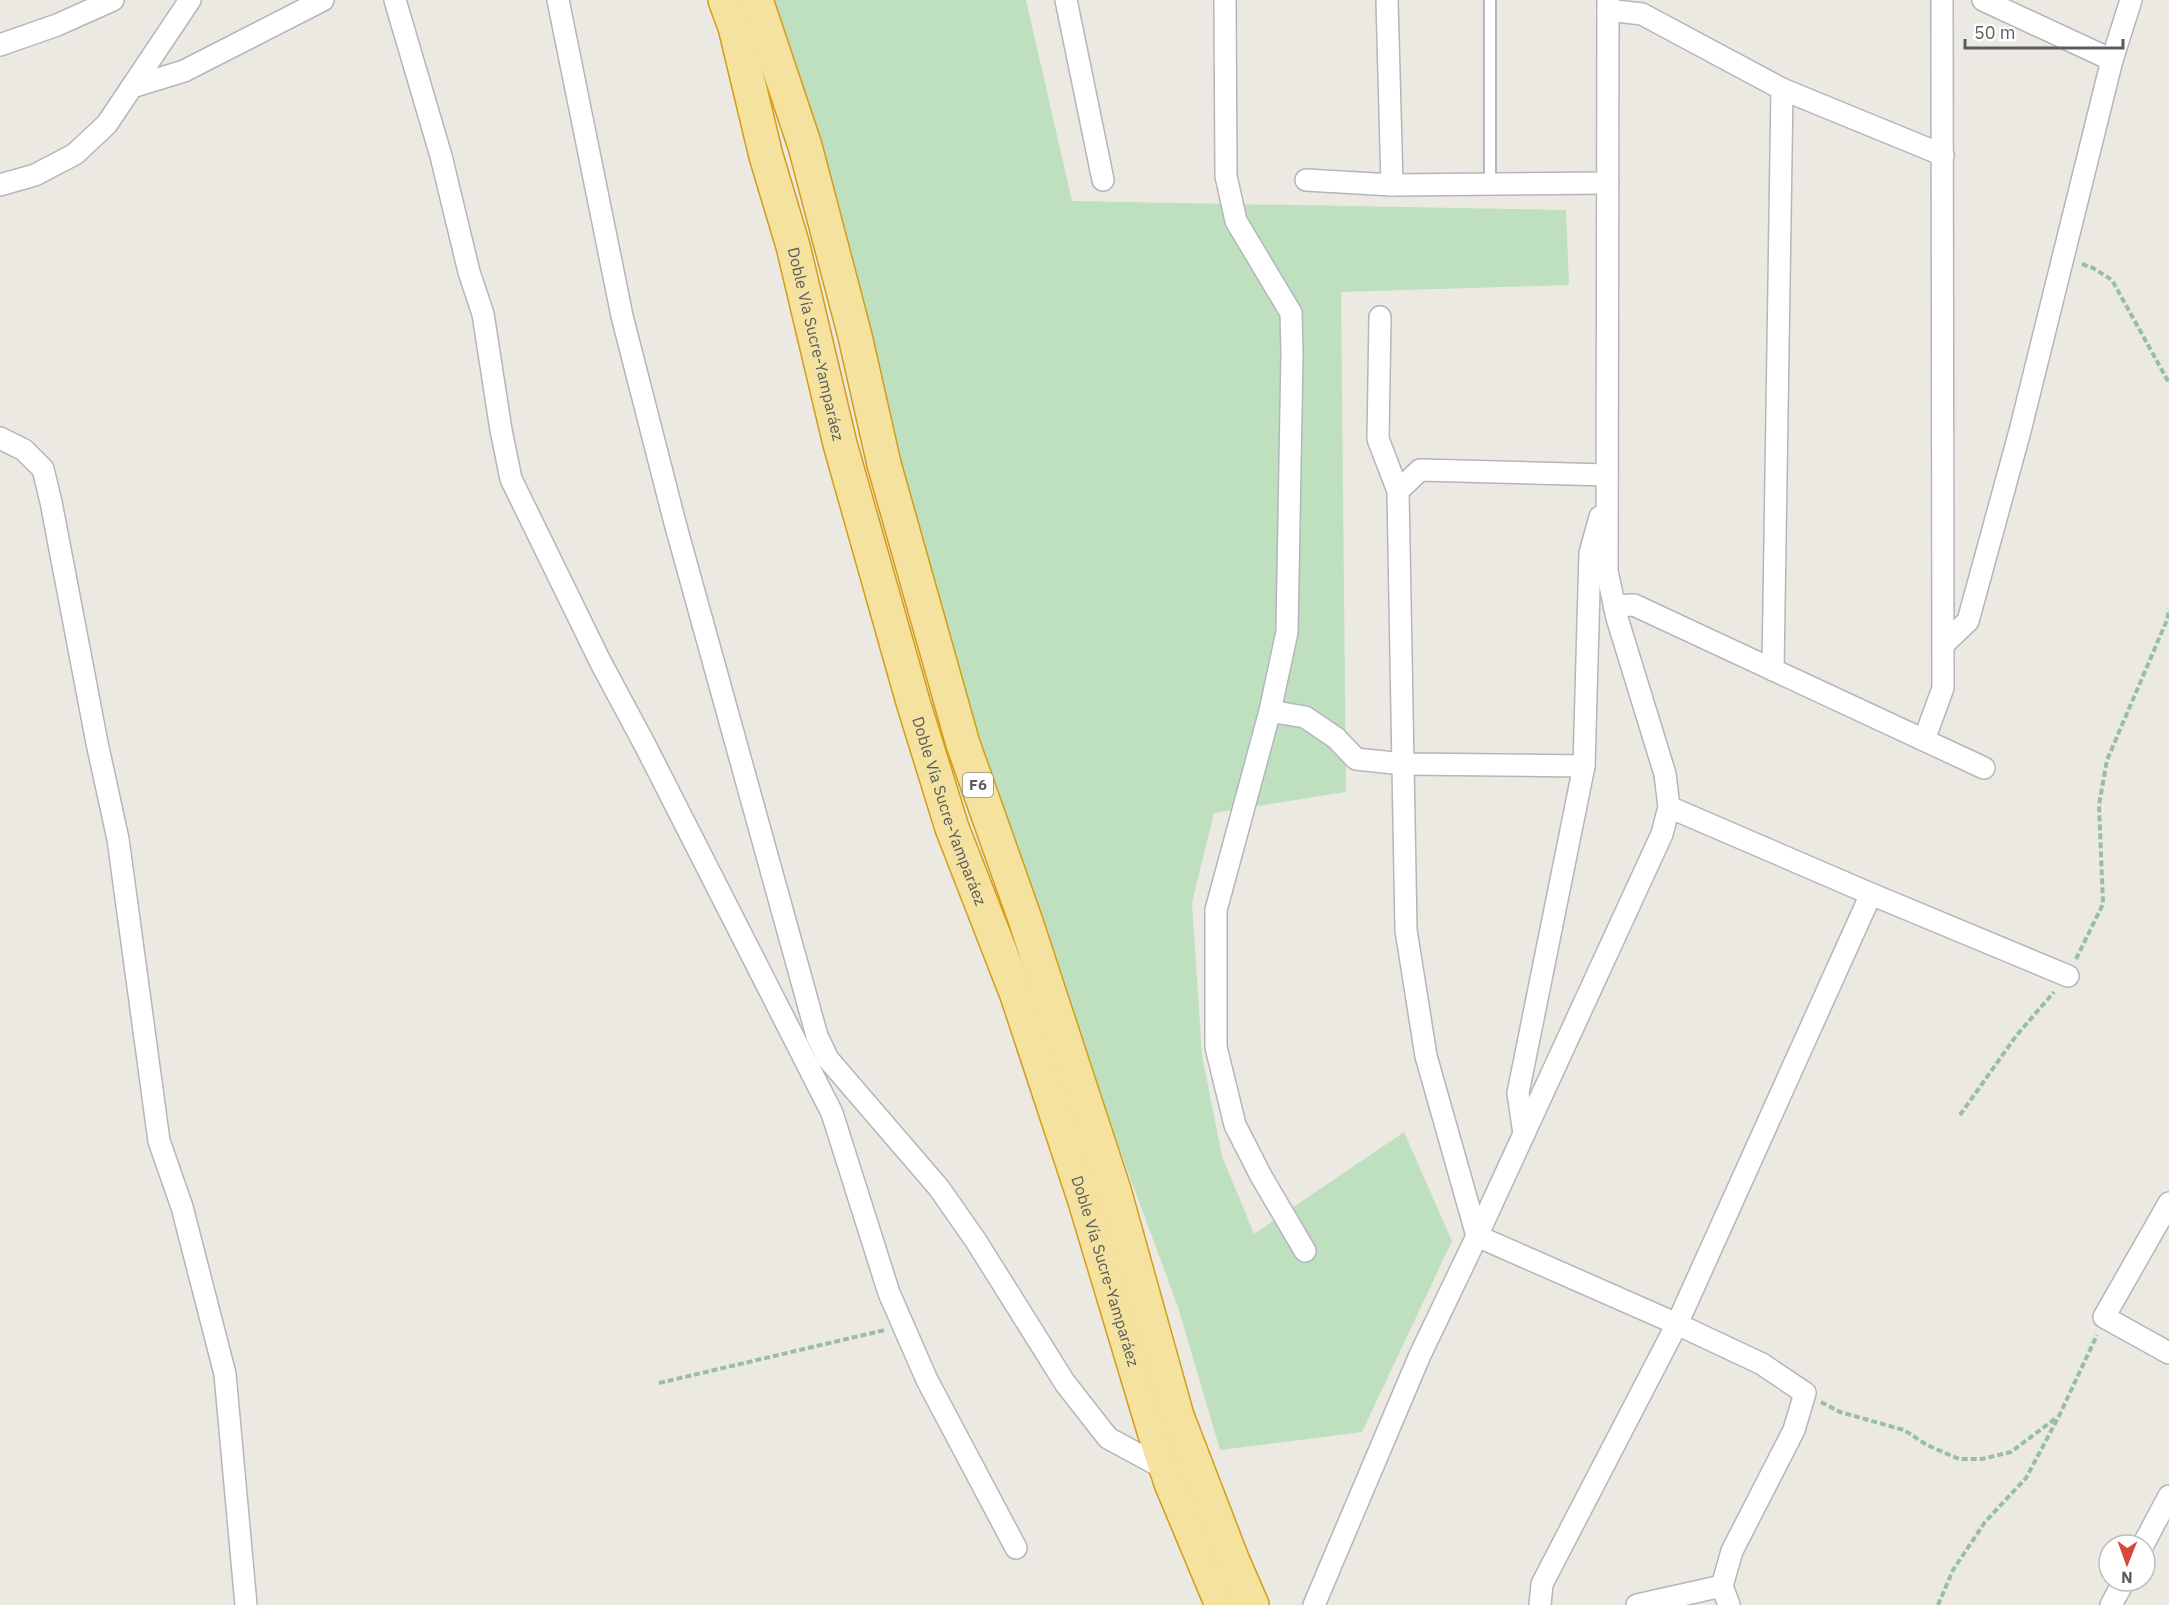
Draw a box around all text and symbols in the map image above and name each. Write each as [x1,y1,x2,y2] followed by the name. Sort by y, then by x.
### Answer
[1965,12,2122,50] scale bar
[1974,21,2016,44] text: 50 m
[784,245,849,443] street label: Doble Vía Sucre-Yamparáez
[908,714,991,908] street label: Doble Vía Sucre-Yamparáez
[963,773,993,797] road number: F6
[1067,1173,1144,1369] street label: Doble Vía Sucre-Yamparáez
[2097,1533,2157,1593] north arrow
[2121,1568,2133,1588] text: N

